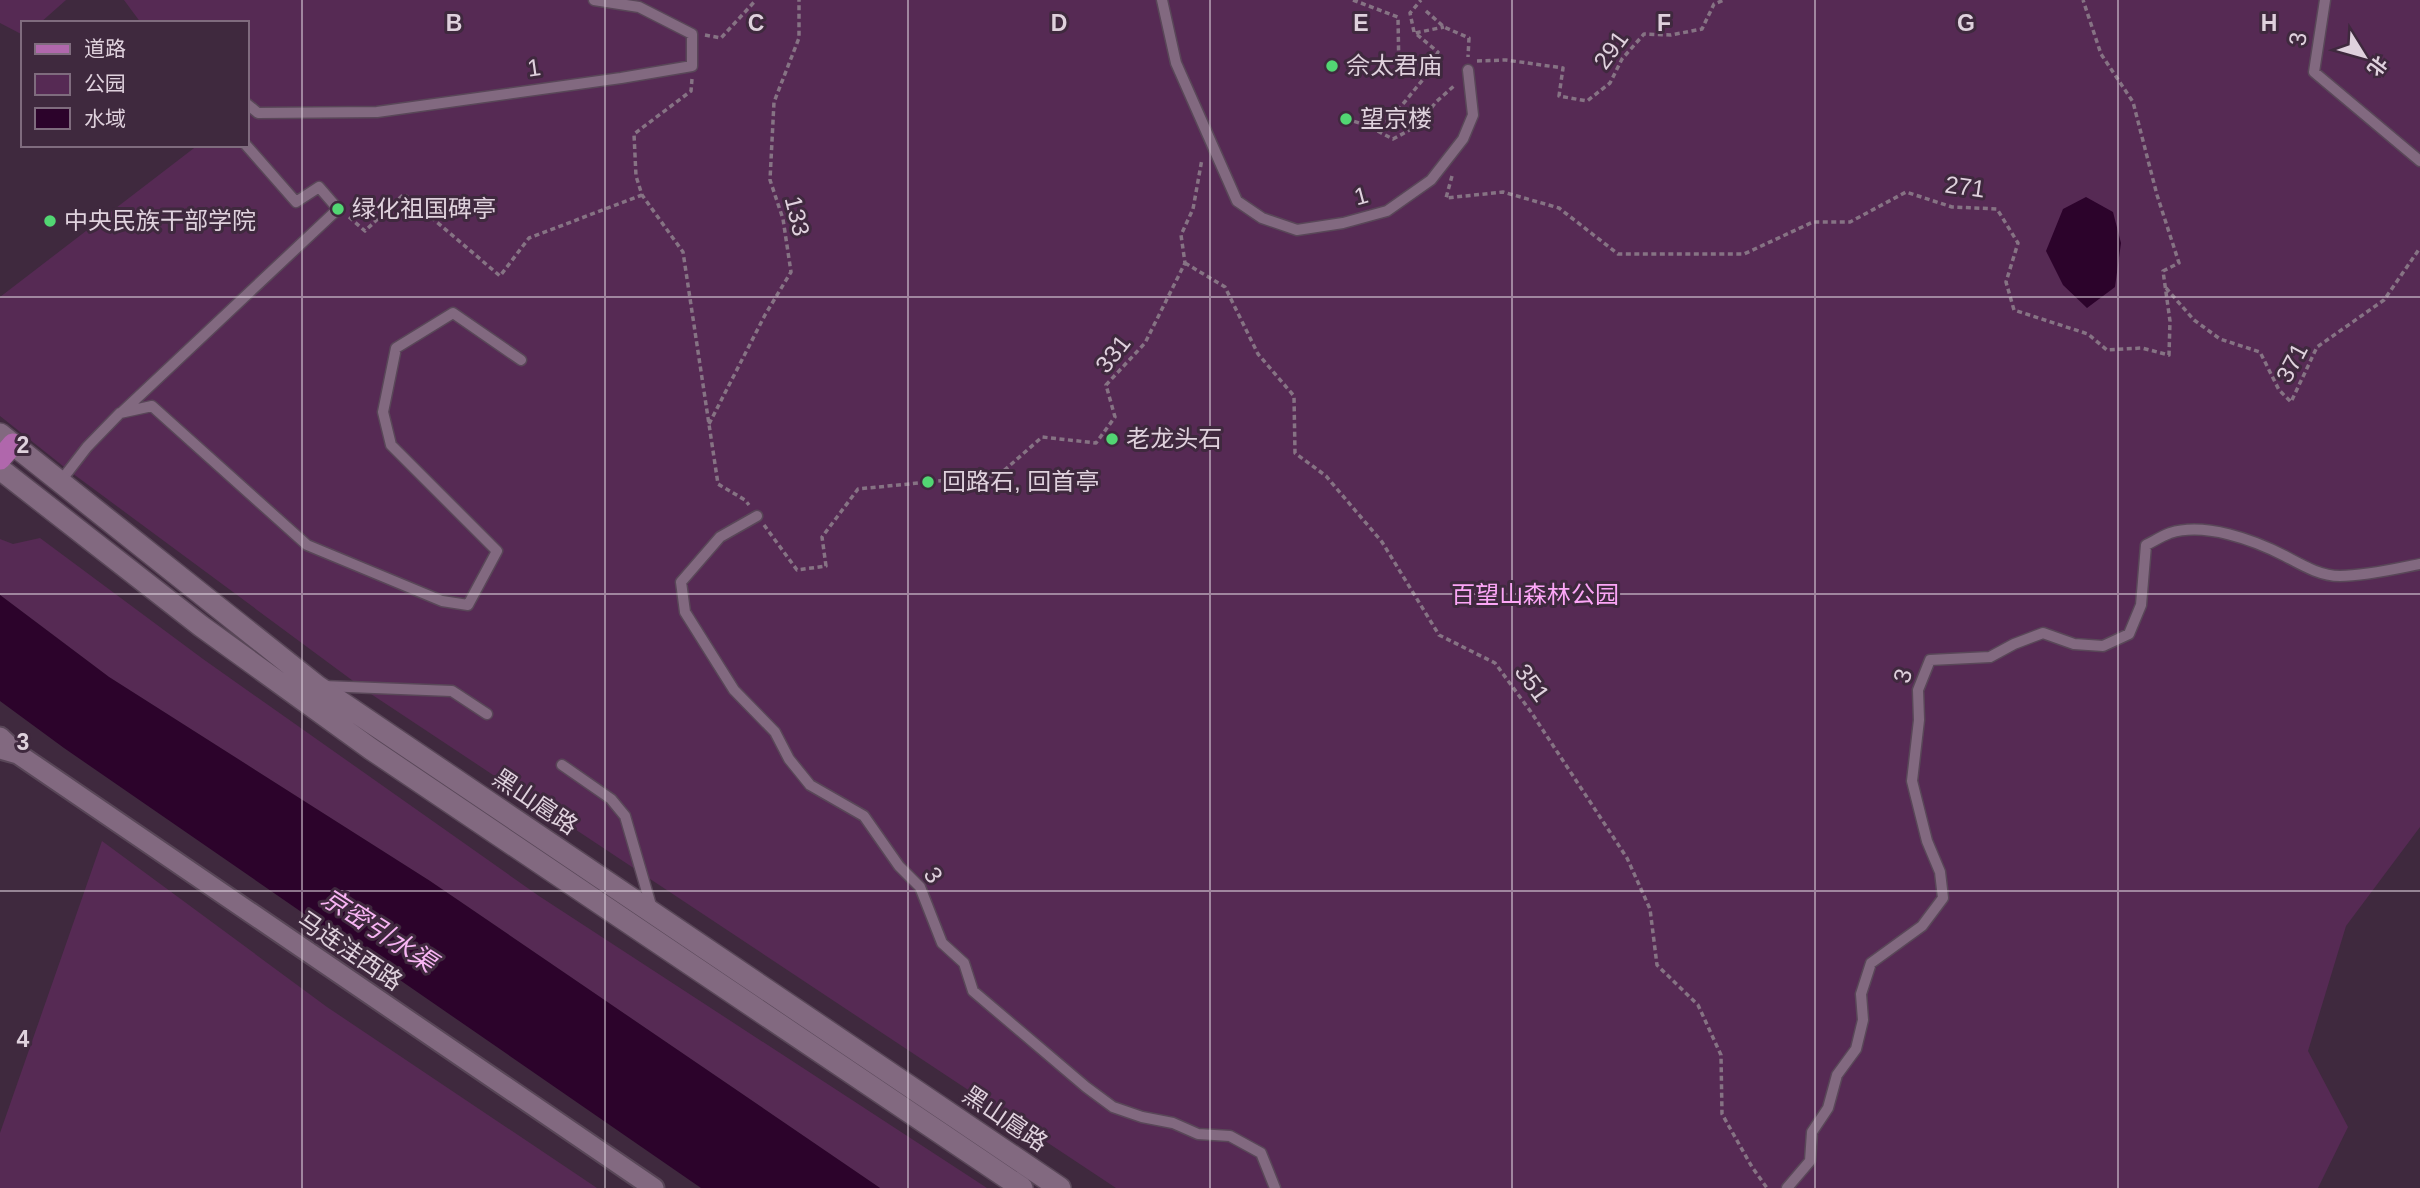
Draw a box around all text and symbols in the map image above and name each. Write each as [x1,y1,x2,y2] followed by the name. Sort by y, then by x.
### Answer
[446,10,462,36] text: B
[748,10,764,36] text: C
[1051,10,1067,36] text: D
[1353,10,1369,36] text: E
[1657,10,1671,36] text: F
[1957,10,1975,36] text: G
[2261,10,2277,36] text: H
[21,21,248,147] legend
[2329,21,2399,91] north arrow
[1588,26,1633,74] street label: 291
[2283,30,2312,47] street label: 3
[84,37,126,60] text: 道路
[1346,52,1442,79] place label: 佘太君庙
[2363,52,2391,80] text: 北
[525,53,542,82] street label: 1
[1324,58,1340,74] marker: 佘太君庙
[84,72,126,95] text: 公园
[1360,105,1432,132] place label: 望京楼
[84,107,126,130] text: 水域
[1338,111,1354,127] marker: 望京楼
[1943,170,1987,203] street label: 271
[1351,181,1371,210] street label: 1
[780,193,815,239] street label: 133
[352,195,496,222] place label: 绿化祖国碑亭
[330,201,346,217] marker: 绿化祖国碑亭
[64,207,256,234] place label: 中央民族干部学院
[42,213,58,229] marker: 中央民族干部学院
[1090,330,1136,378] street label: 331
[2270,339,2313,387] street label: 371
[1126,425,1222,452] place label: 老龙头石
[1104,431,1120,447] marker: 老龙头石
[17,432,29,458] text: 2
[942,468,1099,495] place label: 回路石, 回首亭
[920,474,936,490] marker: 回路石, 回首亭
[1451,581,1619,608] park label: 百望山森林公园
[1510,659,1555,707] street label: 351
[1888,666,1917,686] street label: 3
[17,729,29,755] text: 3
[488,764,583,840] street label: 黑山扈路
[918,862,948,888] street label: 3
[316,882,445,980] water label: 京密引水渠
[293,906,408,995] street label: 马连洼西路
[17,1026,30,1052] text: 4
[958,1081,1053,1157] street label: 黑山扈路

